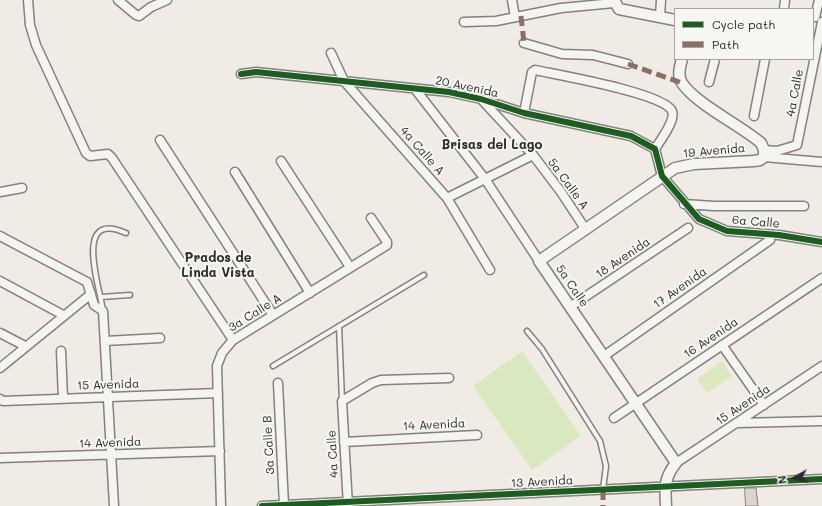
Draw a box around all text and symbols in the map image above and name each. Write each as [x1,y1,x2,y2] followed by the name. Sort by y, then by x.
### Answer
[674,8,814,60] legend
[712,16,775,32] text: Cycle path
[712,36,739,52] text: Path
[783,68,807,118] street label: 4a Calle
[434,73,500,101] street label: 20 Avenida
[397,124,447,178] street label: 4a Calle A
[441,137,543,153] district label: Brisas del Lago
[682,141,746,161] street label: 19 Avenida
[545,156,591,212] street label: 5a Calle A
[731,213,781,231] street label: 6a Calle
[593,234,653,282] street label: 18 Avenida
[181,250,255,281] district label: Prados de Linda Vista
[553,262,591,310] street label: 5a Calle
[650,264,710,312] street label: 17 Avenida
[226,291,284,335] street label: 3a Calle A
[681,314,741,362] street label: 16 Avenida
[77,377,139,393] street label: 15 Avenida
[713,382,773,428] street label: 15 Avenida
[260,415,278,475] street label: 3a Calle B
[402,416,466,434] street label: 14 Avenida
[325,430,341,478] street label: 4a Calle
[79,435,141,451] street label: 14 Avenida
[774,458,814,498] north arrow
[510,473,574,491] street label: 13 Avenida
[774,475,790,485] text: N

